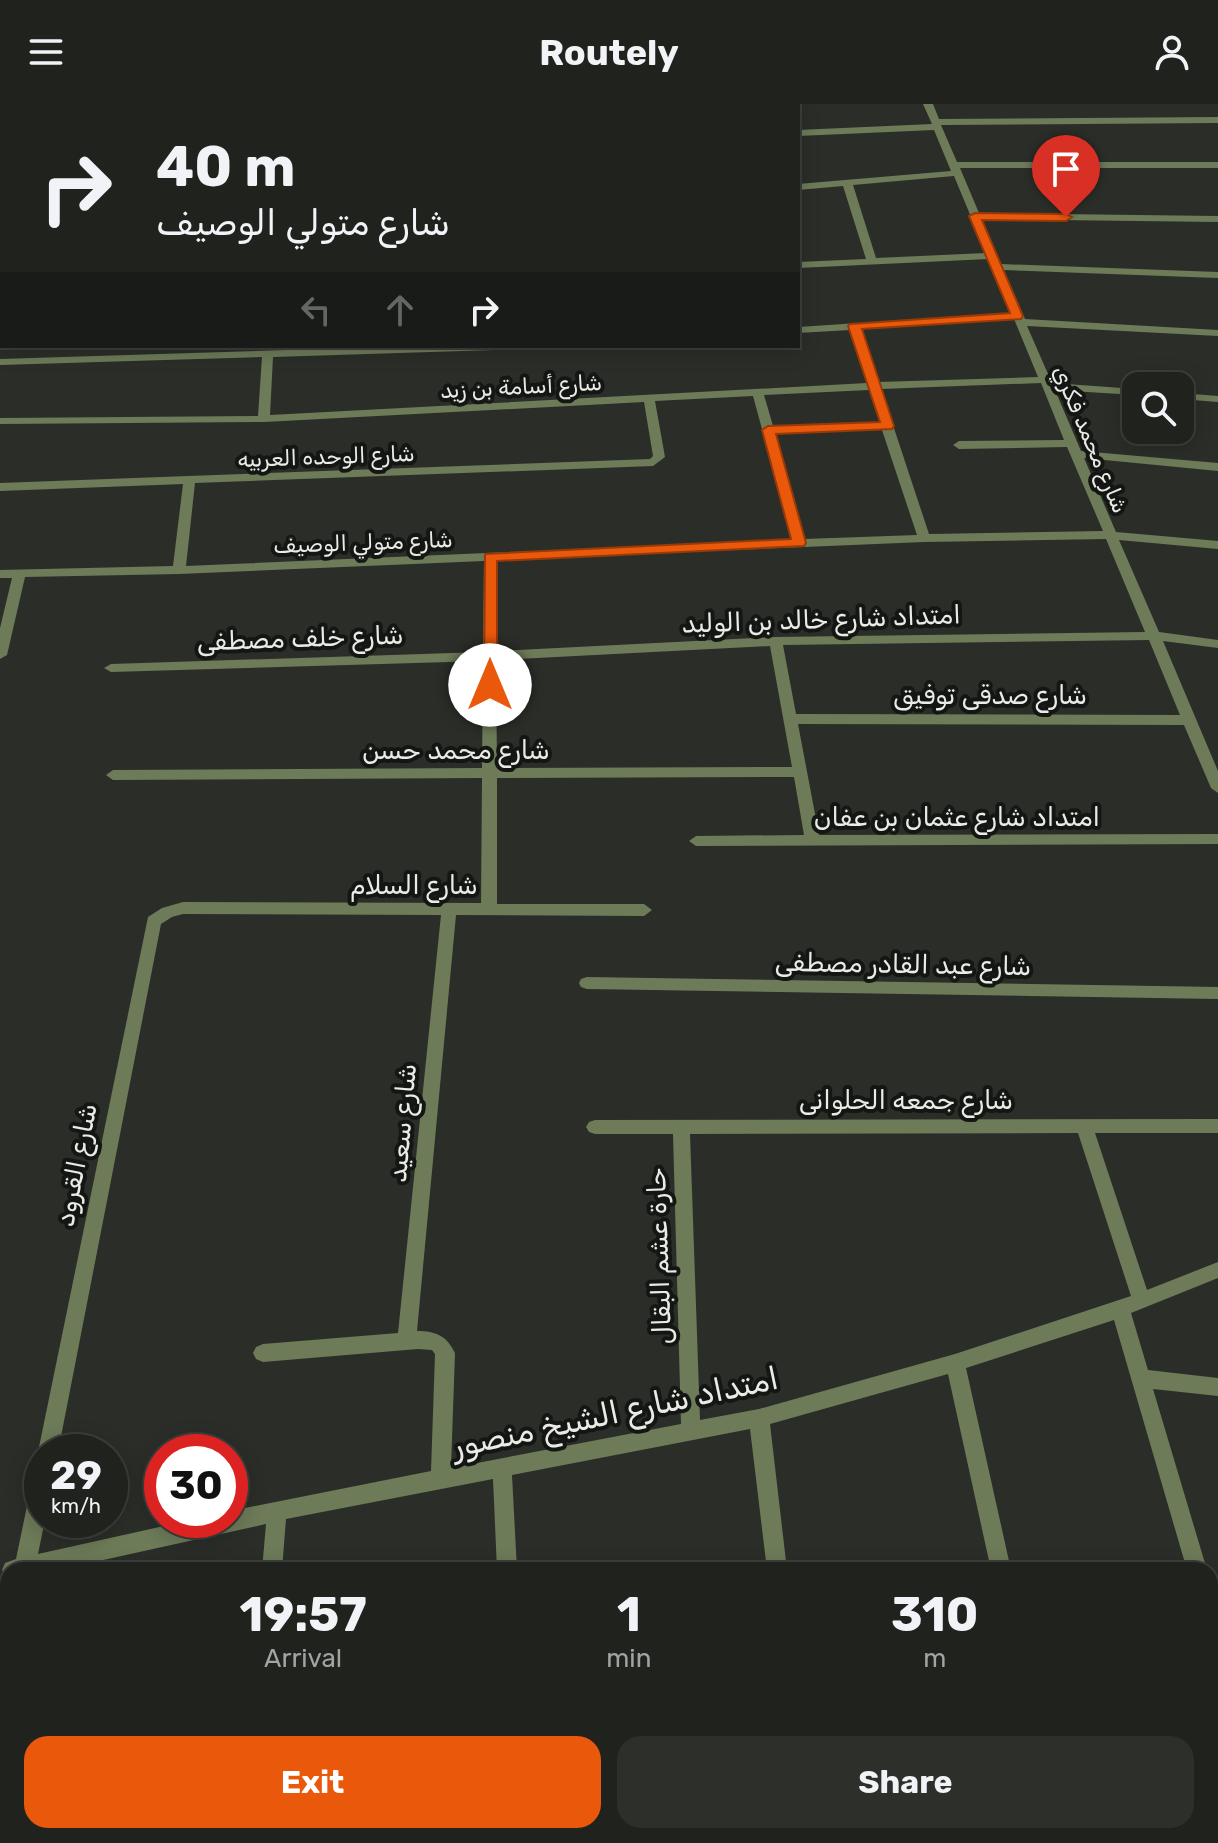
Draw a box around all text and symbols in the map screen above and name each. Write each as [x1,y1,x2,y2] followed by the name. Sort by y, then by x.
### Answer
[24,30,68,74] icon: menu
[1150,30,1194,74] icon: person
[539,31,679,74] text: Routely
[156,134,296,200] text: 40 m
[1032,135,1100,217] pin
[24,136,128,240] icon: right
[1044,147,1088,191] icon: arrive
[156,201,450,244] text: شارع متولي الوصيف
[294,288,338,332] icon: left
[378,288,422,332] icon: ahead
[462,288,506,332] icon: right
[1045,361,1134,518] street label: شارع محمد فكري
[439,369,603,406] street label: شارع أسامة بن زيد
[1122,372,1194,444] map controls
[1122,372,1194,444] button: search
[237,440,415,475] street label: شارع الوحده العربيه
[273,526,453,562] street label: شارع متولي الوصيف
[681,599,961,642] street label: امتداد شارع خالد بن الوليد
[196,619,404,660] street label: شارع خلف مصطفى
[448,643,532,727] position arrow
[893,680,1087,713] street label: شارع صدقى توفيق
[362,735,550,768] street label: شارع محمد حسن
[814,802,1100,835] street label: امتداد شارع عثمان بن عفان
[350,870,478,903] street label: شارع السلام
[774,947,1031,984] street label: شارع عبد القادر مصطفى
[382,1062,425,1184] street label: شارع سعيد
[799,1085,1013,1118] street label: شارع جمعه الحلوانى
[49,1101,106,1230] street label: شارع القرود
[641,1167,679,1345] street label: حارة عشم البقال
[446,1359,783,1470] street label: امتداد شارع الشيخ منصور
[144,1434,248,1538] speed limit sign: 30
[50,1452,102,1499] text: 29
[51,1494,101,1518] text: km/h
[240,1586,367,1643] text: 19:57
[617,1586,641,1643] text: 1
[891,1586,978,1643] text: 310
[264,1643,342,1674] text: Arrival
[606,1643,651,1674] text: min
[923,1643,946,1674] text: m
[24,1736,601,1828] button: Exit
[617,1736,1194,1828] button: Share

